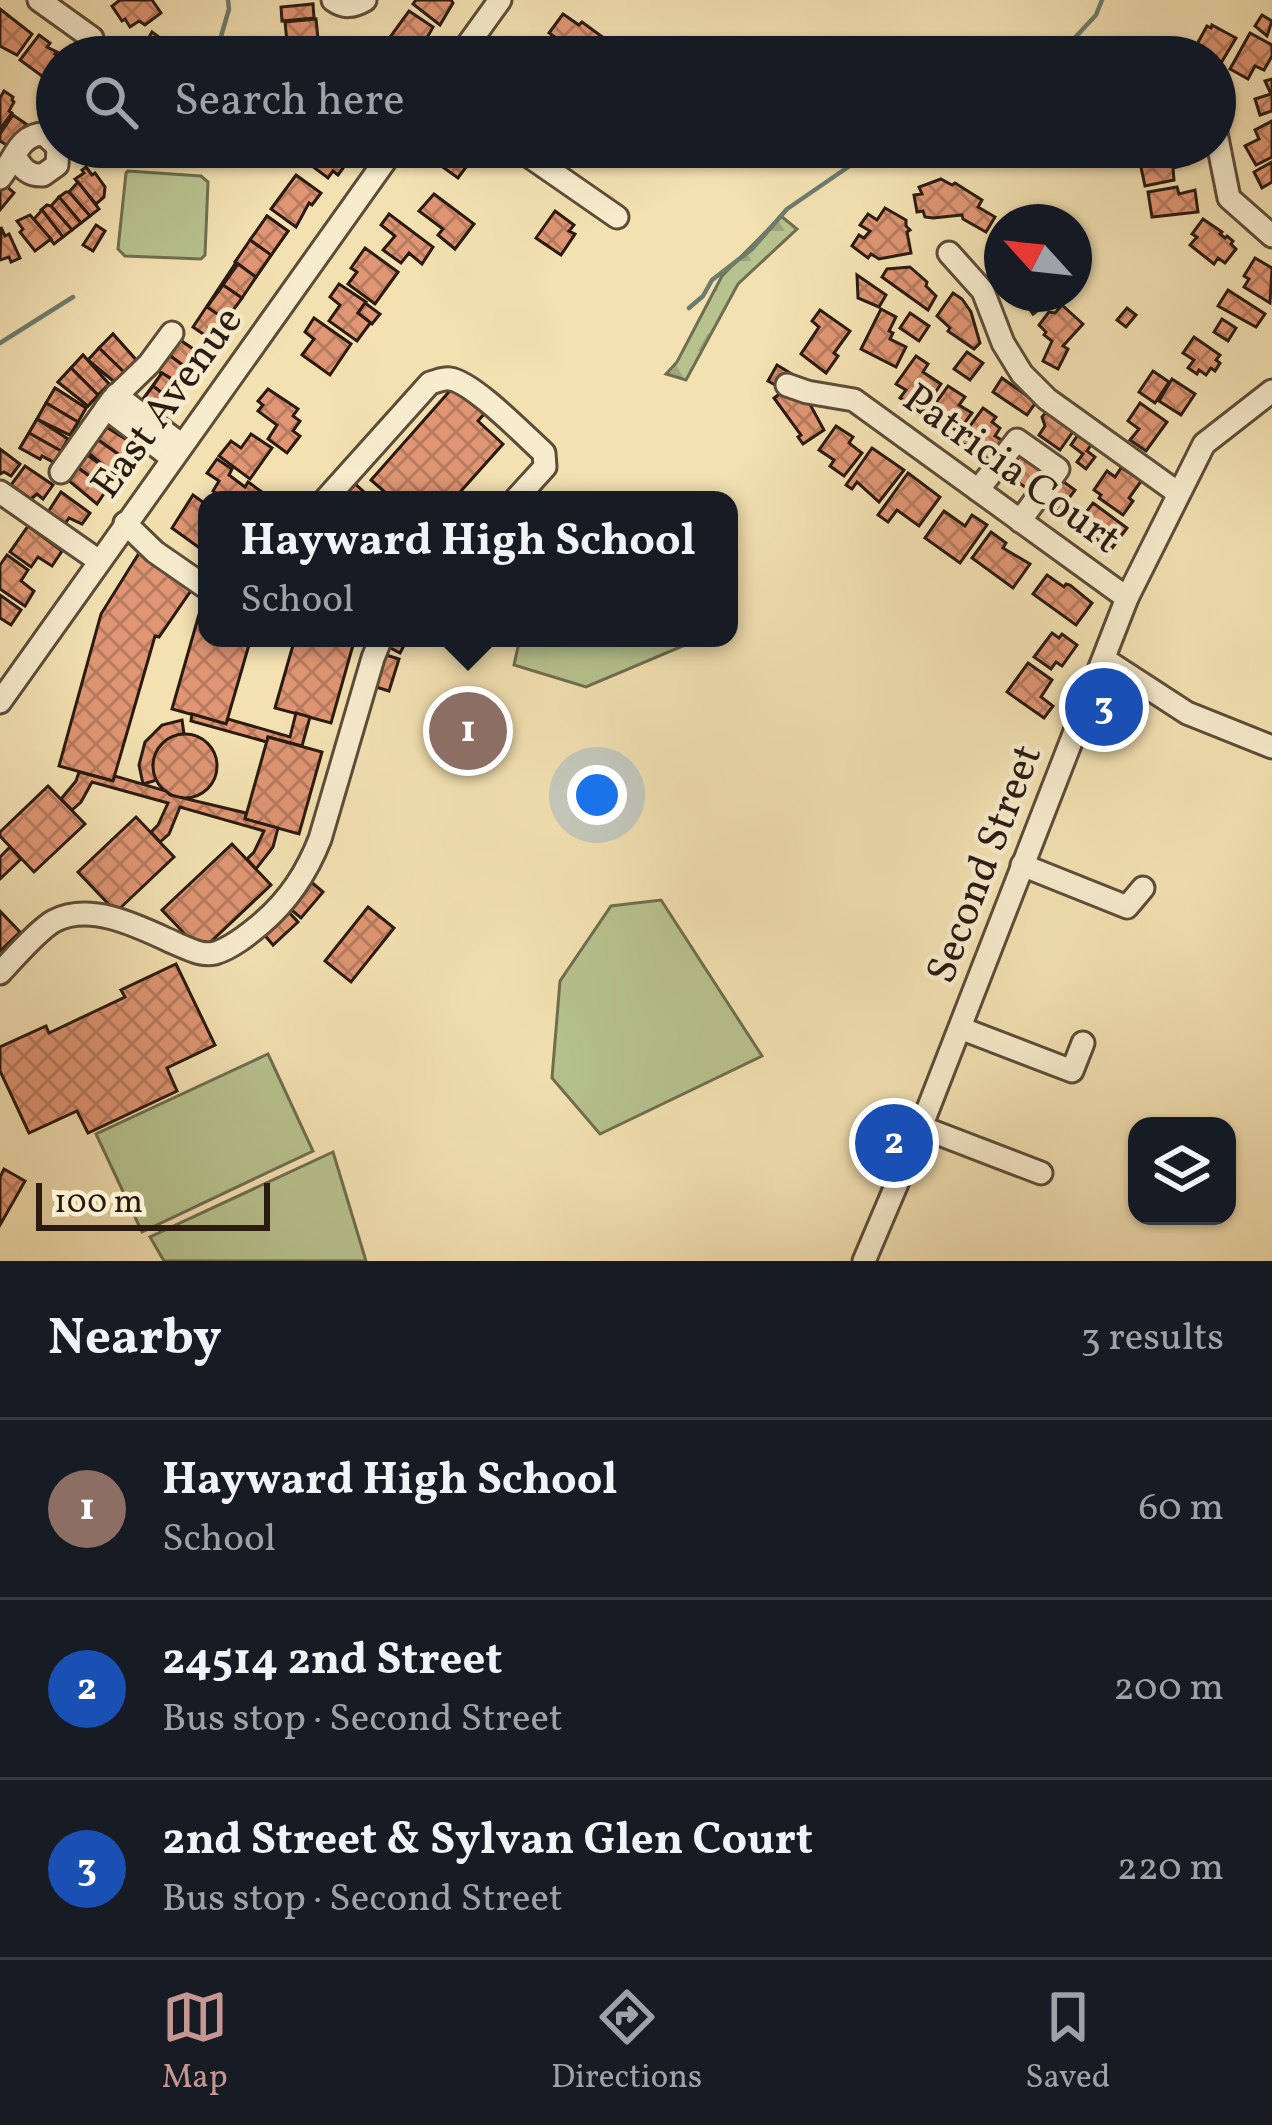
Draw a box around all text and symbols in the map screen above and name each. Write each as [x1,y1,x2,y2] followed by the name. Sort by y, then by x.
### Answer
[36,36,1236,168] search box
[78,69,144,135] icon: search
[174,71,405,134] text: Search here
[984,204,1092,312] north arrow
[79,295,259,512] street label: East Avenue
[889,371,1131,570] street label: Patricia Court
[198,491,738,647] popup
[240,511,696,574] text: Hayward High School
[240,574,354,628] text: School
[1065,662,1143,752] pin: 3
[429,686,507,776] pin: 1
[914,737,1059,993] street label: Second Street
[567,765,627,825] your location
[855,1098,933,1188] pin: 2
[1128,1117,1236,1225] map controls
[1128,1117,1236,1225] button: layers
[36,1177,270,1230] scale bar
[54,1181,143,1227] text: 100 m
[48,1304,222,1375] text: Nearby
[1081,1312,1224,1366] text: 3 results
[162,1450,618,1513] text: Hayward High School
[79,1482,95,1536] text: 1
[1139,1482,1224,1536] text: 60 m
[162,1513,276,1567] text: School
[162,1630,502,1693] text: 24514 2nd Street
[77,1662,97,1716] text: 2
[1113,1662,1224,1716] text: 200 m
[162,1693,563,1747] text: Bus stop · Second Street
[162,1810,813,1873] text: 2nd Street & Sylvan Glen Court
[77,1842,97,1896] text: 3
[1117,1842,1224,1896] text: 220 m
[162,1873,563,1927] text: Bus stop · Second Street
[162,1984,228,2102] tab: Map
[551,1984,702,2102] tab: Directions
[1025,1984,1110,2102] tab: Saved

